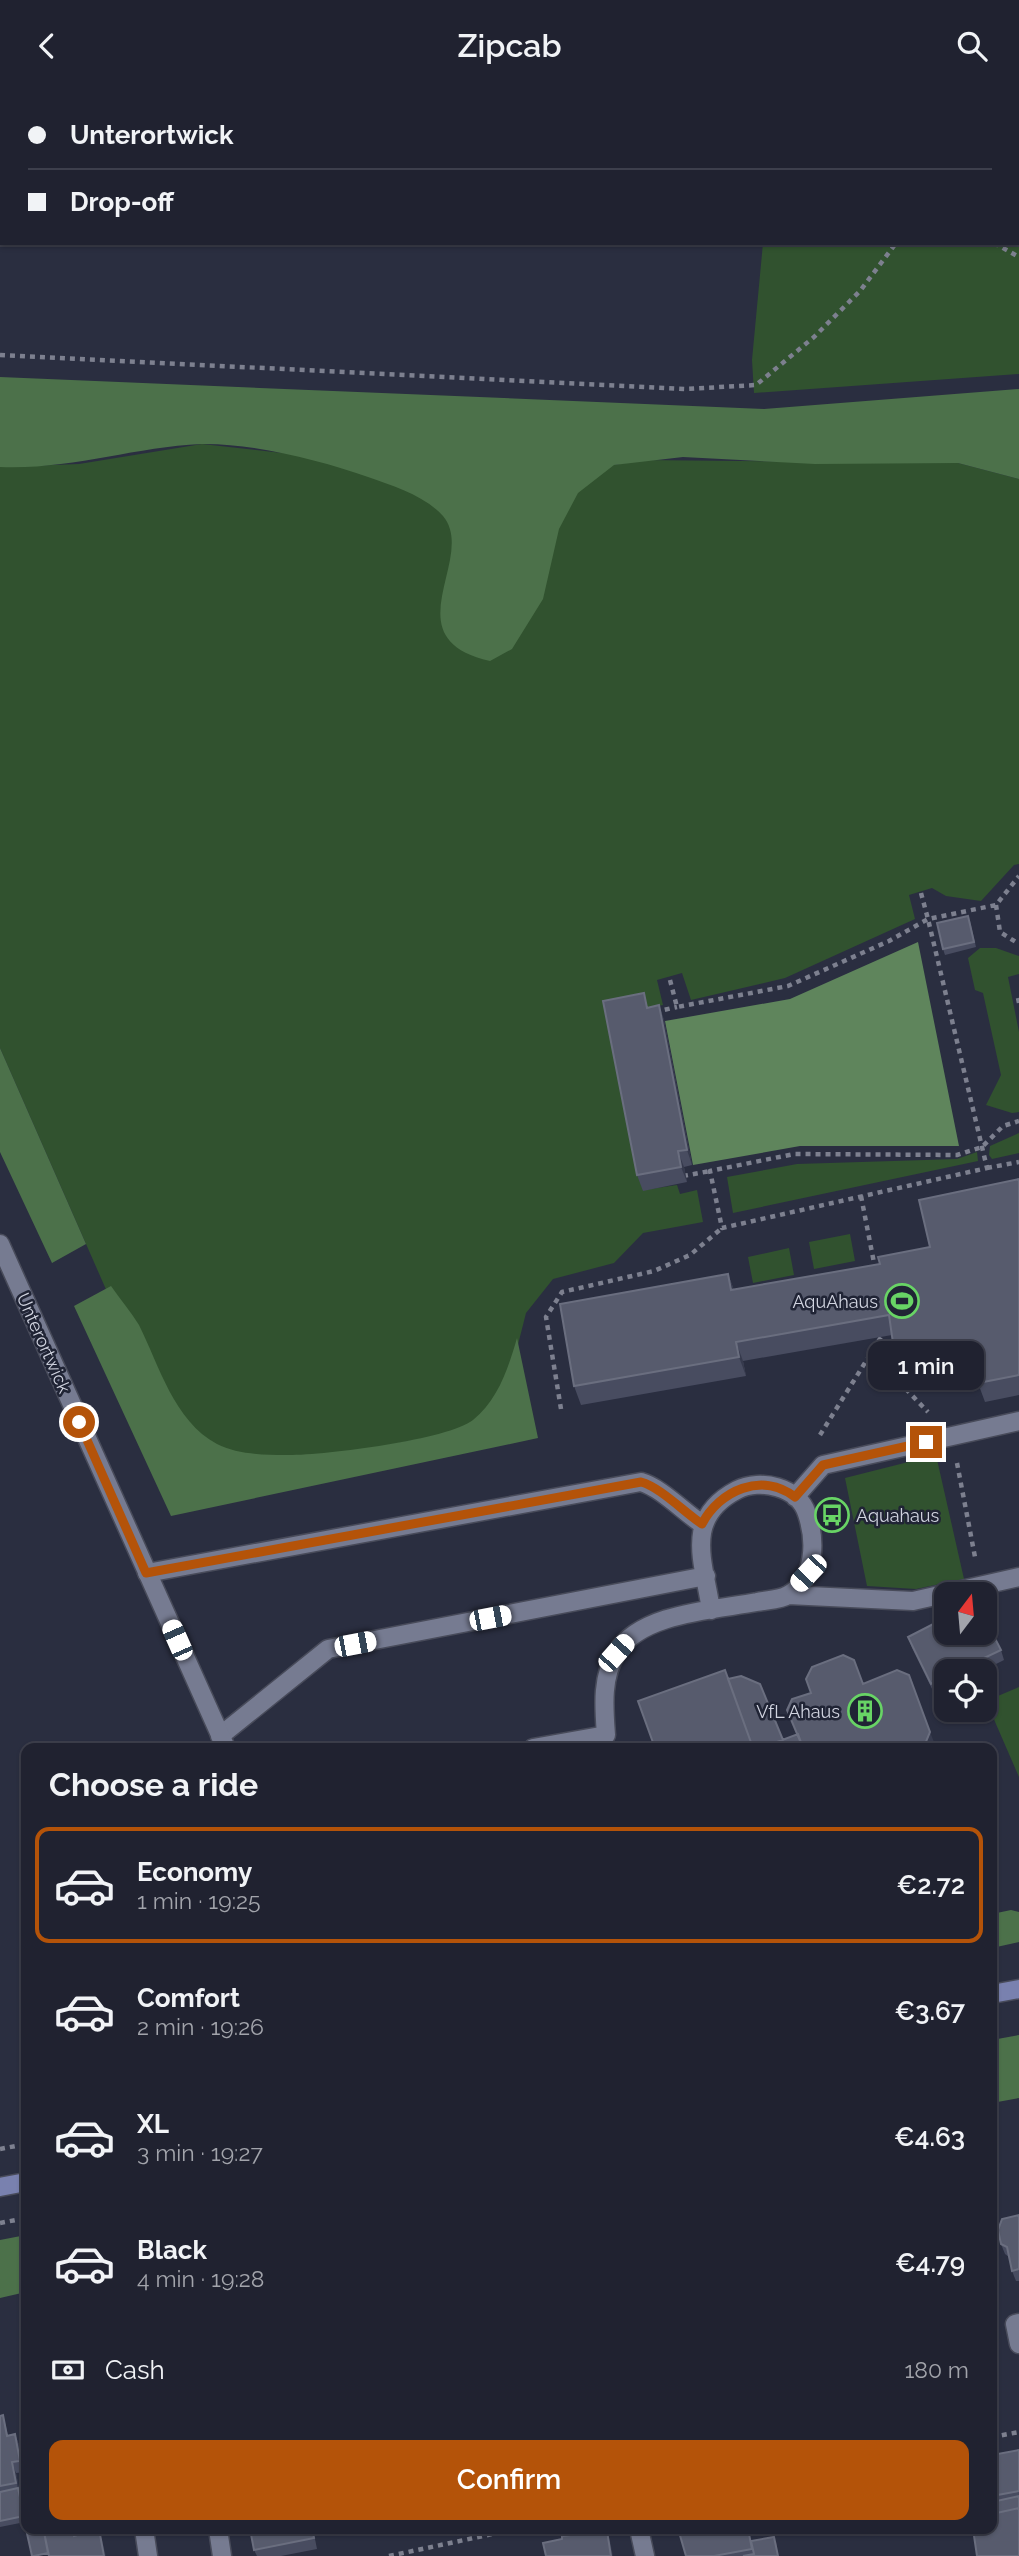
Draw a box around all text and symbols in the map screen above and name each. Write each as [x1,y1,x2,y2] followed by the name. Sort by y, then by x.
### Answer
[28,27,66,65] icon: back
[457,27,562,64] text: Zipcab
[953,27,991,65] icon: search
[70,120,234,150] text: Unterortwick
[70,187,174,217] text: Drop-off
[883,1282,921,1320] sports icon: AquAhaus
[13,1290,76,1397] street label: Unterortwick
[792,1291,878,1312] place label: AquAhaus
[868,1341,984,1389] callout: 1 min
[897,1352,955,1379] text: 1 min
[63,1406,95,1438] route start
[910,1426,942,1458] route end
[813,1496,851,1534] bus stop icon: Aquahaus
[856,1505,940,1526] place label: Aquahaus
[786,1550,831,1596] car
[934,1582,998,1645] north arrow
[934,1582,997,1722] map controls
[468,1604,513,1632] car
[159,1617,196,1663] car
[333,1630,378,1658] car
[595,1630,638,1676] car
[934,1659,997,1722] button: locate
[846,1692,884,1730] building icon: VfL Ahaus
[756,1701,840,1722] place label: VfL Ahaus
[49,1766,258,1803] text: Choose a ride
[53,1854,116,1917] icon: car
[137,1857,252,1887] text: Economy
[897,1870,965,1900] text: €2.72
[137,1887,261,1914] text: 1 min · 19:25
[53,1980,116,2043] icon: car
[137,1983,240,2013] text: Comfort
[894,1996,965,2026] text: €3.67
[137,2013,264,2040] text: 2 min · 19:26
[53,2106,116,2169] icon: car
[137,2109,169,2139] text: XL
[894,2122,965,2152] text: €4.63
[137,2139,263,2166] text: 3 min · 19:27
[53,2232,116,2295] icon: car
[137,2235,207,2265] text: Black
[895,2248,965,2278] text: €4.79
[137,2265,264,2292] text: 4 min · 19:28
[49,2351,87,2389] icon: cash
[105,2355,165,2385] text: Cash
[904,2356,969,2383] text: 180 m
[49,2440,969,2520] button: Confirm

